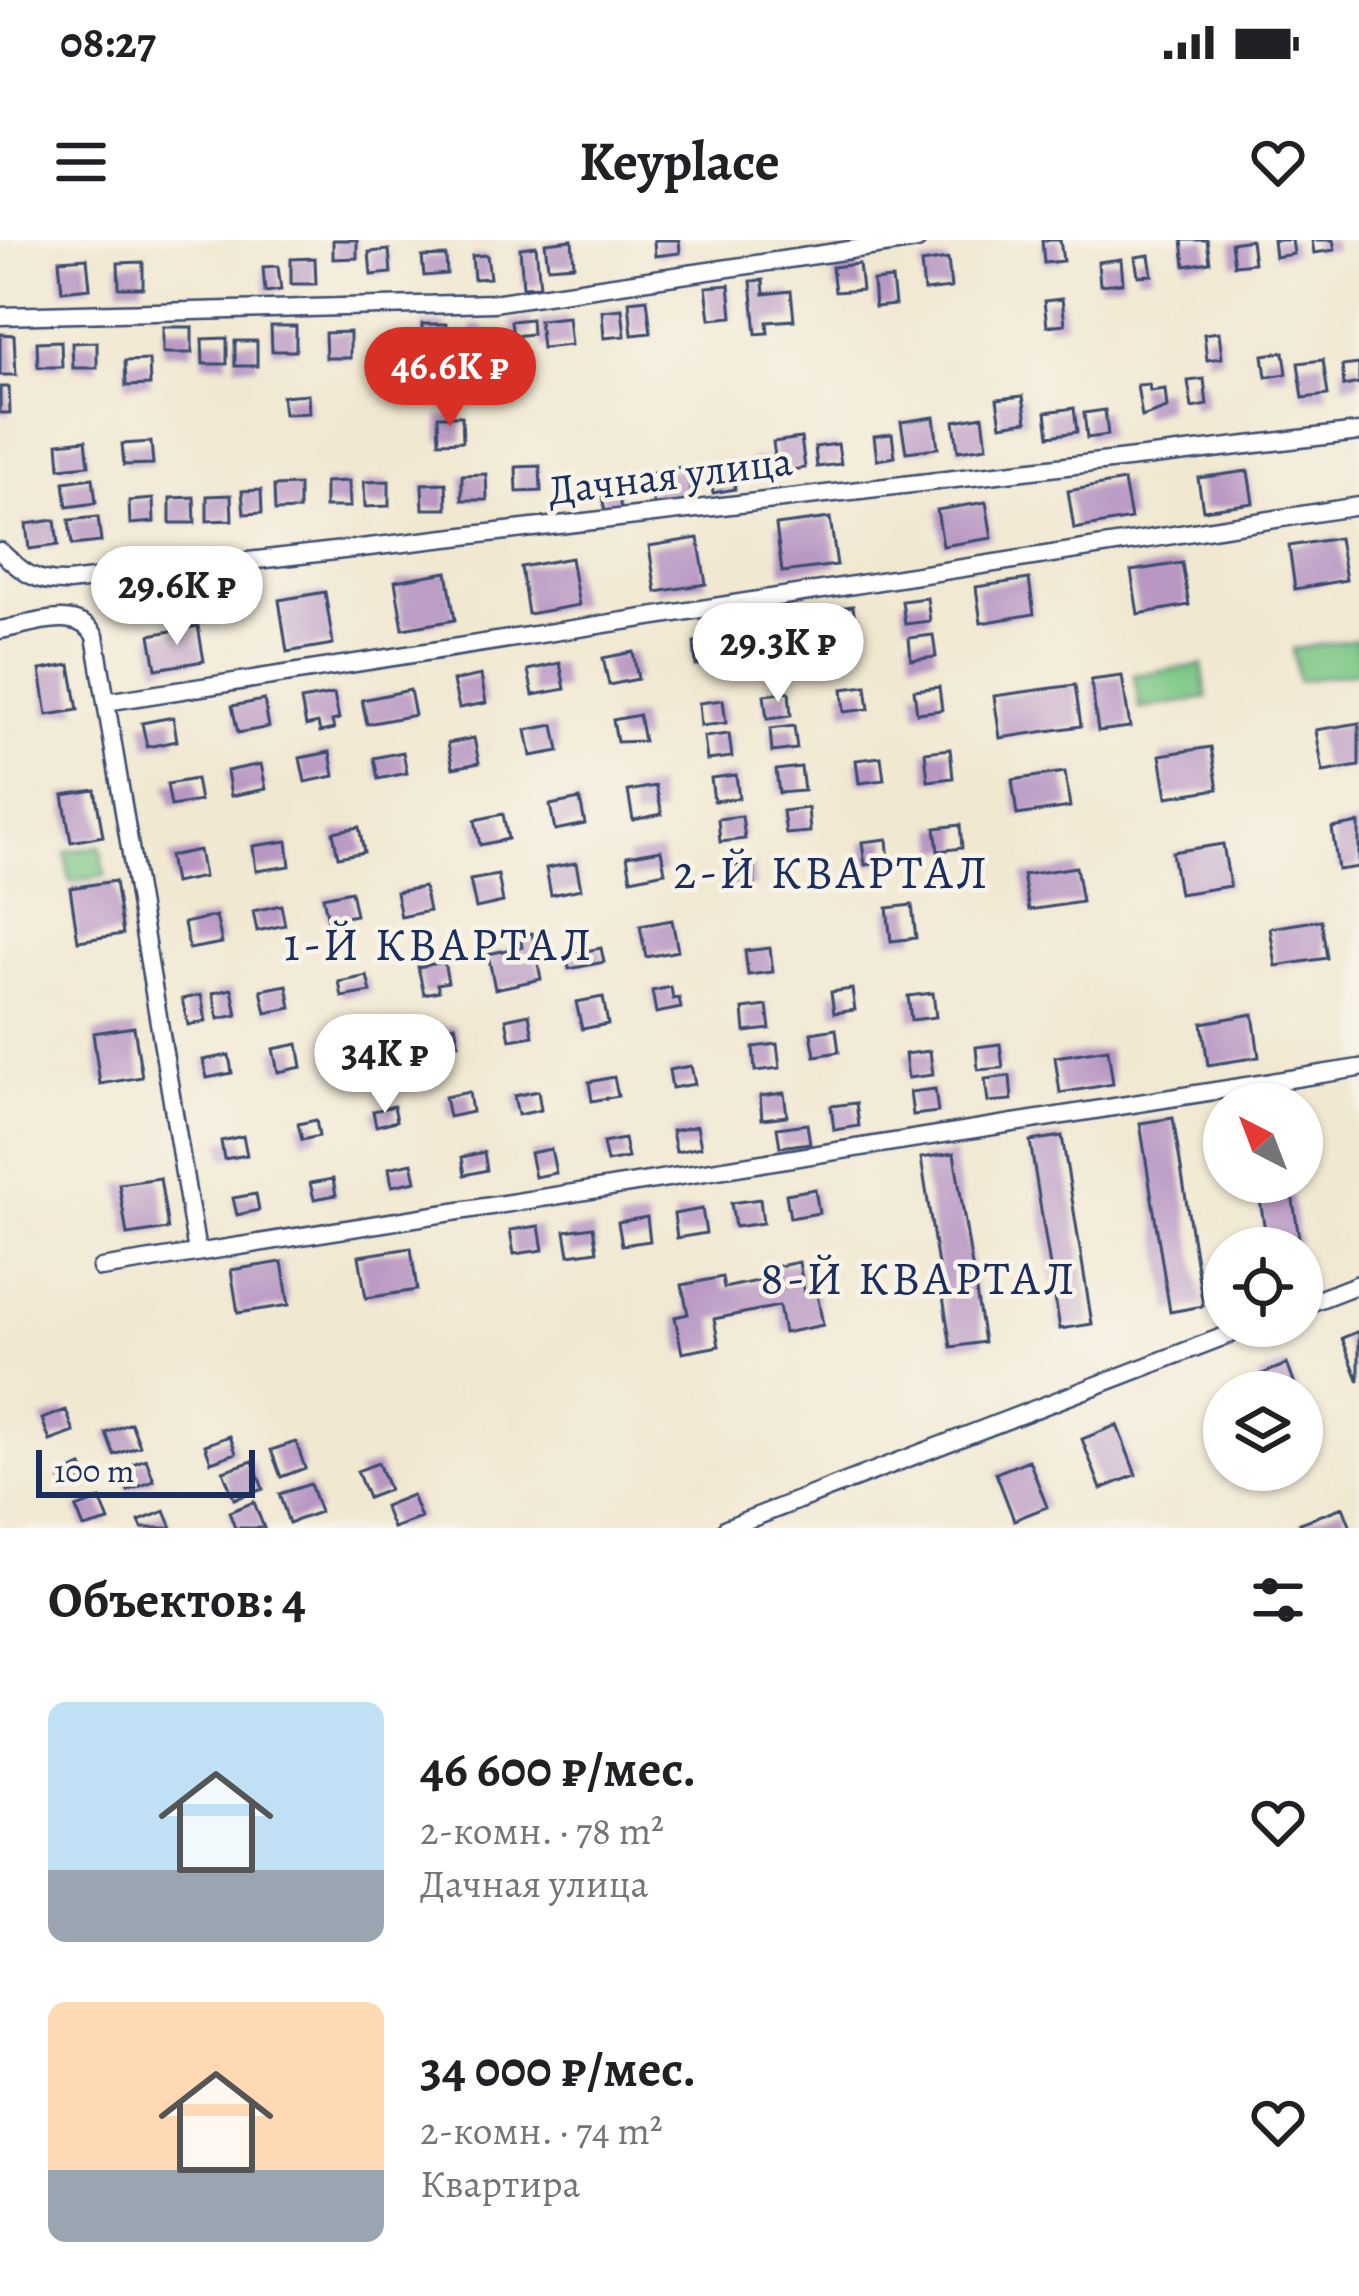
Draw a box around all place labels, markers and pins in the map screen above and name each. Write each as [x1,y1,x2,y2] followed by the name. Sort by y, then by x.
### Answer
[339,327,561,429] pin: 46.6K ₽
[66,546,288,648] pin: 29.6K ₽
[667,603,889,705] pin: 29.3K ₽
[301,1014,469,1116] pin: 34K ₽

